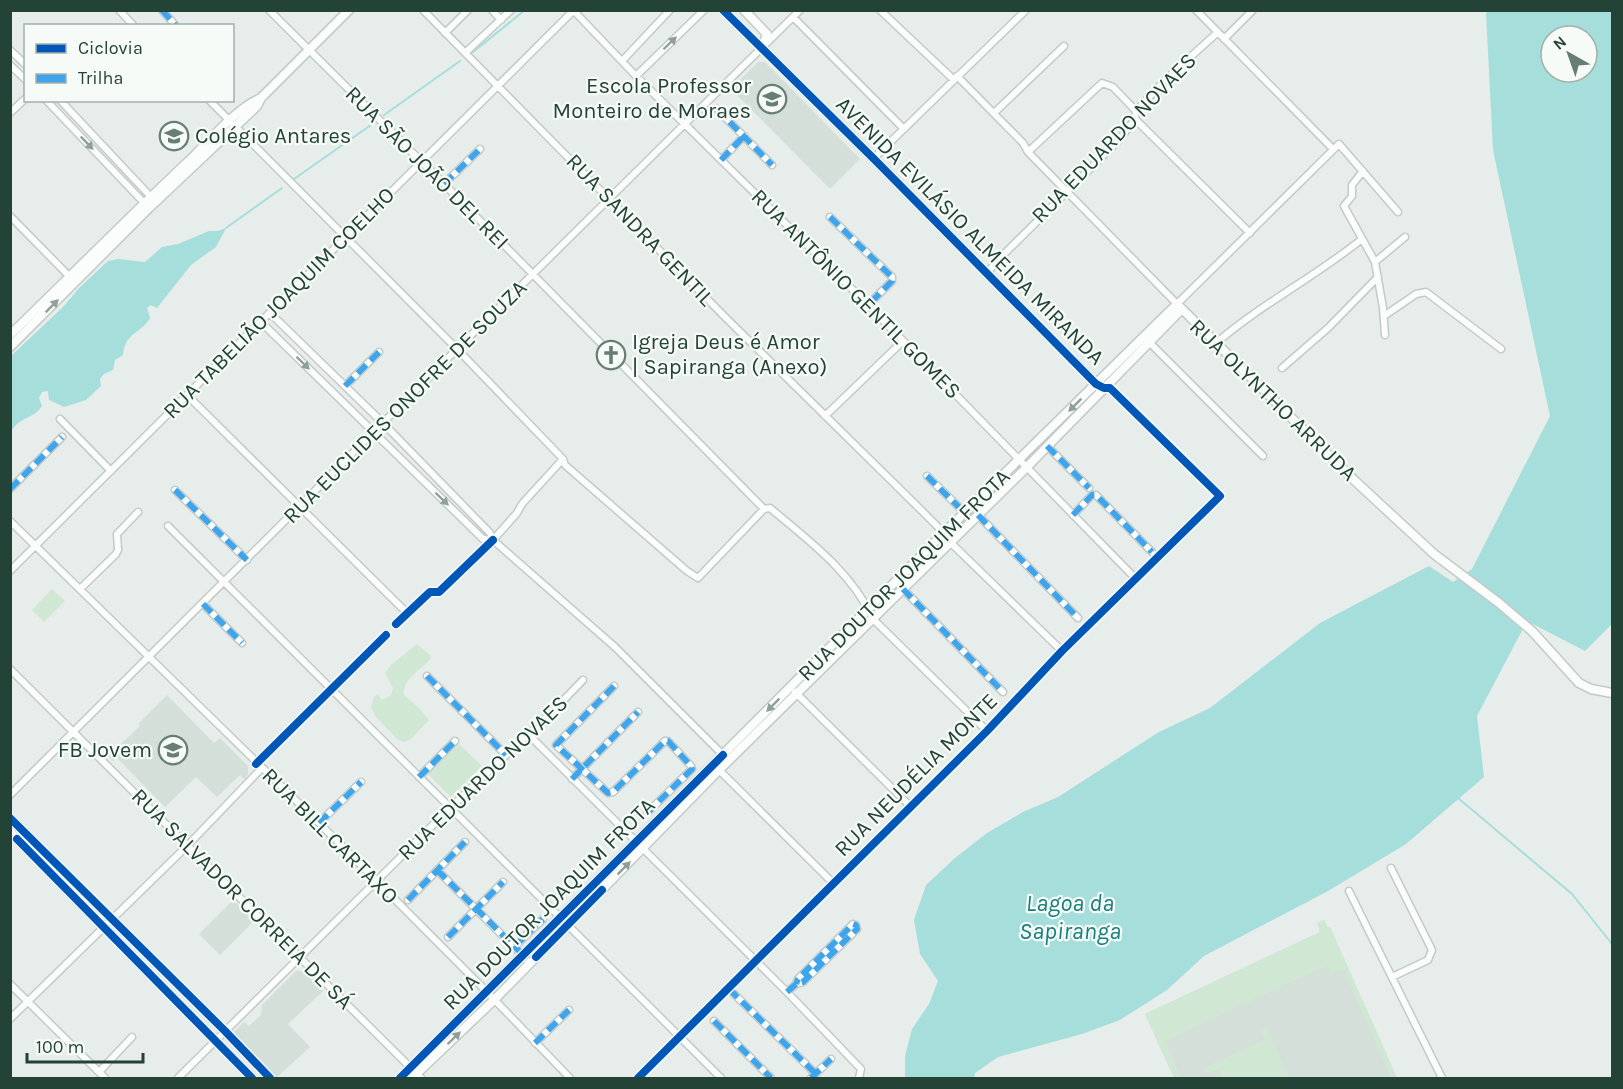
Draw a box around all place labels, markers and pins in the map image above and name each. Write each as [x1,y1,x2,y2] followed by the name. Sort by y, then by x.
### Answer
[553,73,751,124] place label: Escola Professor Monteiro de Moraes
[756,83,788,115] school or university icon: Escola Professor Monteiro de Moraes
[158,120,190,152] school or university icon: Colégio Antares
[195,123,351,149] place label: Colégio Antares
[632,329,827,380] place label: Igreja Deus é Amor | Sapiranga (Anexo)
[595,339,627,371] church icon: Igreja Deus é Amor | Sapiranga (Anexo)
[157,734,189,766] school or university icon: FB Jovem
[58,737,152,763] place label: FB Jovem

